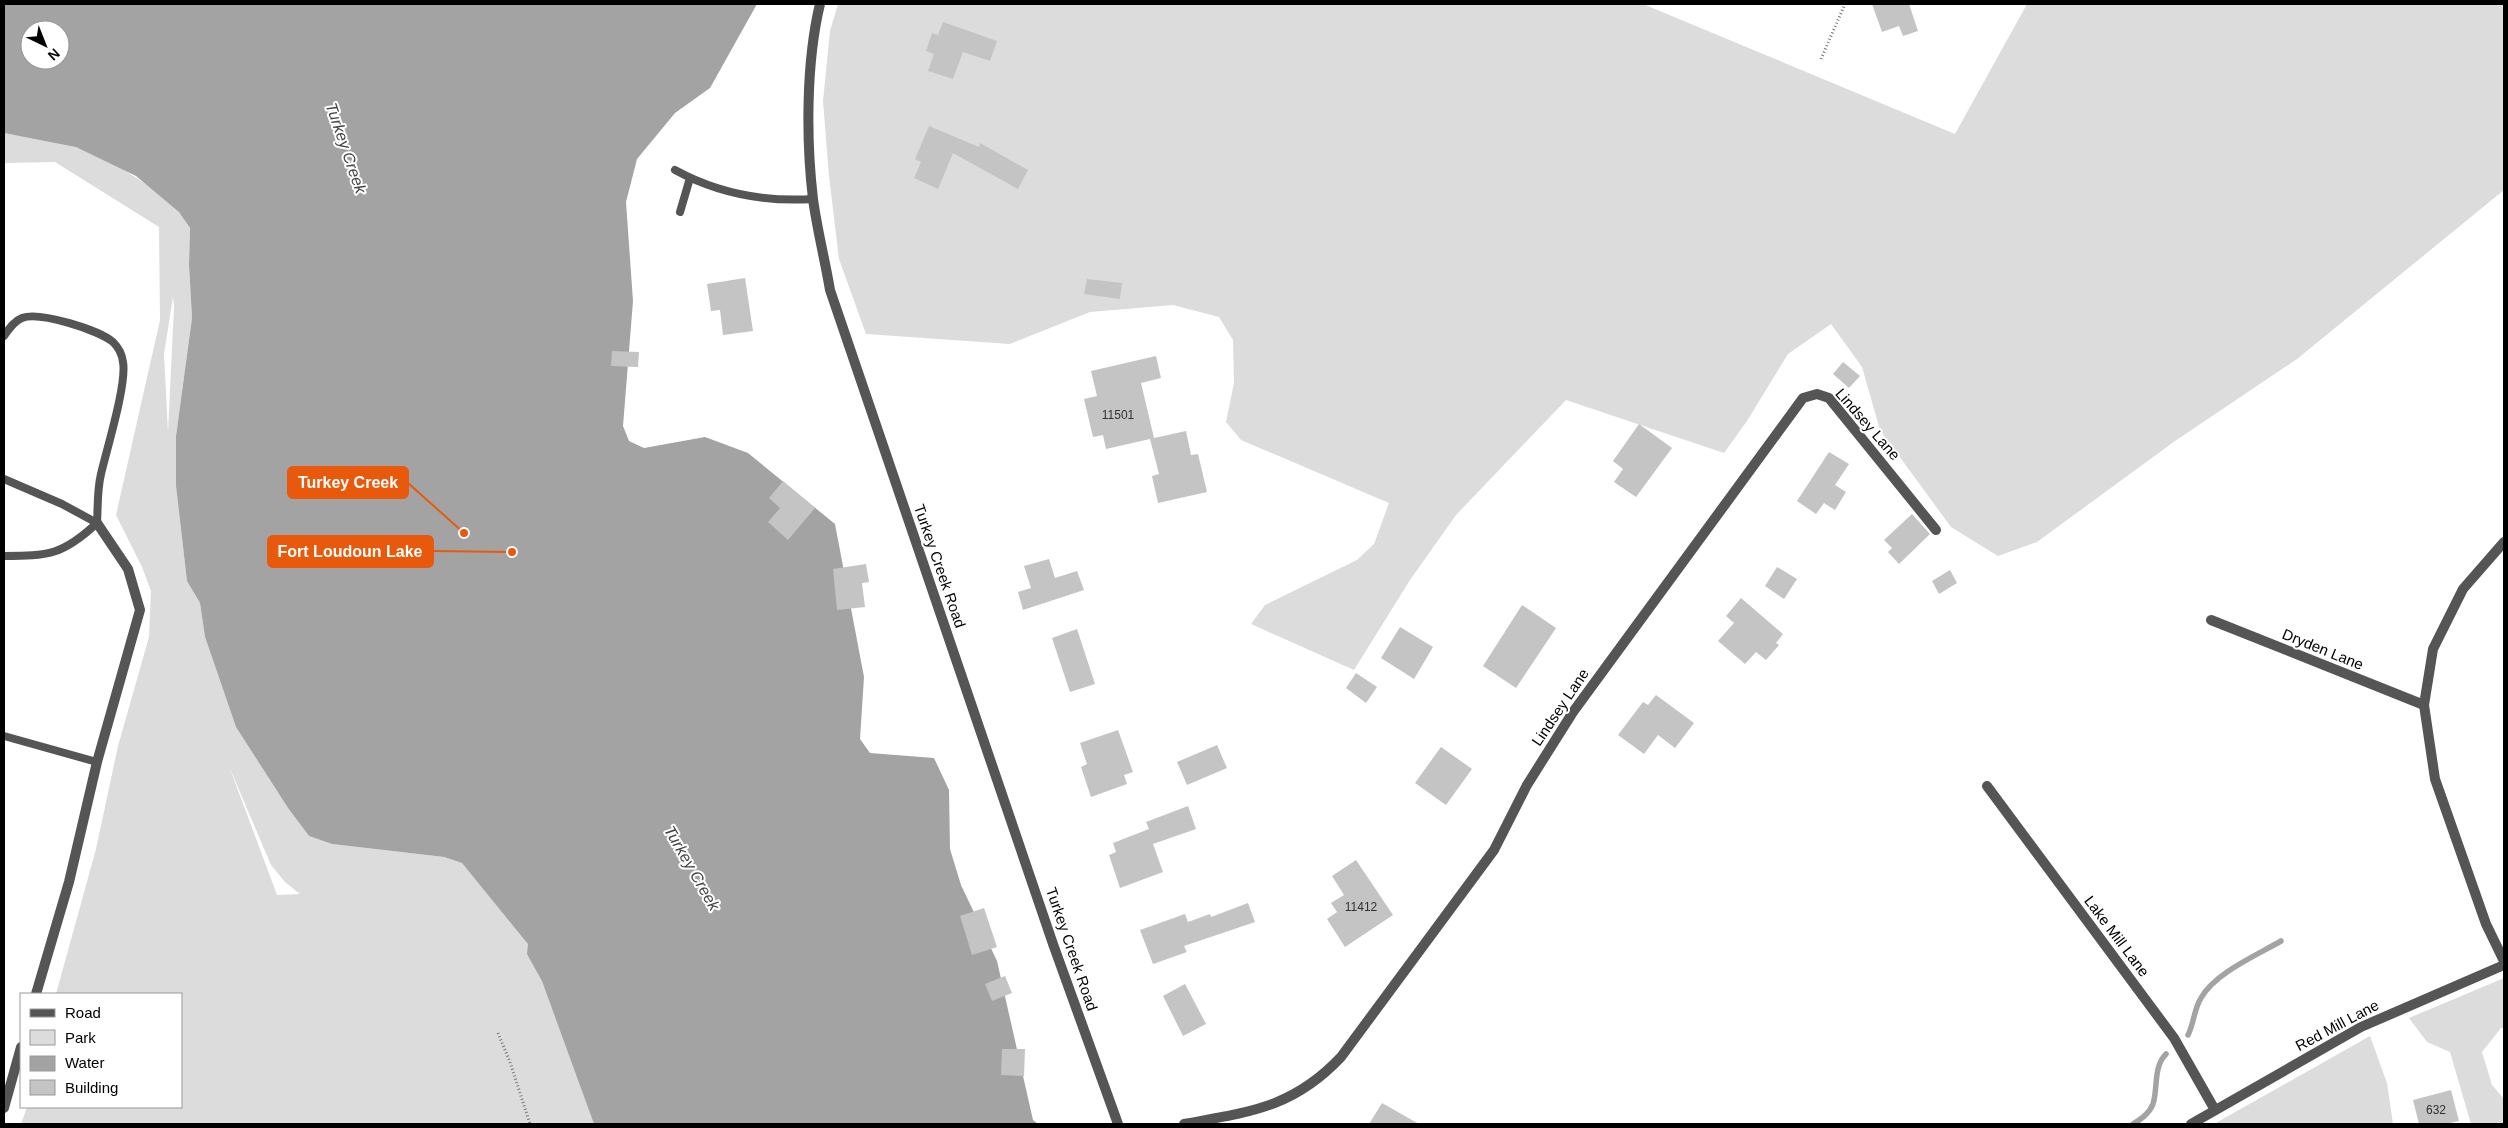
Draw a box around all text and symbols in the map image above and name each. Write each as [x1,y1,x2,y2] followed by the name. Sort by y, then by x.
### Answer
[20,20,70,70] north arrow
[45,45,63,64] text: N
[323,100,370,197] water label: Turkey Creek
[1832,385,1904,463] street label: Lindsey Lane
[1102,408,1135,422] house number: 11501
[288,467,408,498] callout: Turkey Creek
[298,474,398,491] text: Turkey Creek
[911,502,969,630] street label: Turkey Creek Road
[268,536,433,567] callout: Fort Loudoun Lake
[278,543,423,560] text: Fort Loudoun Lake
[2280,625,2366,673] street label: Dryden Lane
[1528,665,1592,749] street label: Lindsey Lane
[661,823,724,914] water label: Turkey Creek
[1043,885,1101,1013] street label: Turkey Creek Road
[2081,892,2153,980] street label: Lake Mill Lane
[1345,900,1378,914] house number: 11412
[20,993,182,1108] legend
[2293,996,2381,1054] street label: Red Mill Lane
[65,1004,101,1021] text: Road
[65,1029,96,1046] text: Park
[65,1054,104,1071] text: Water
[65,1079,118,1096] text: Building
[2426,1103,2446,1117] house number: 632

